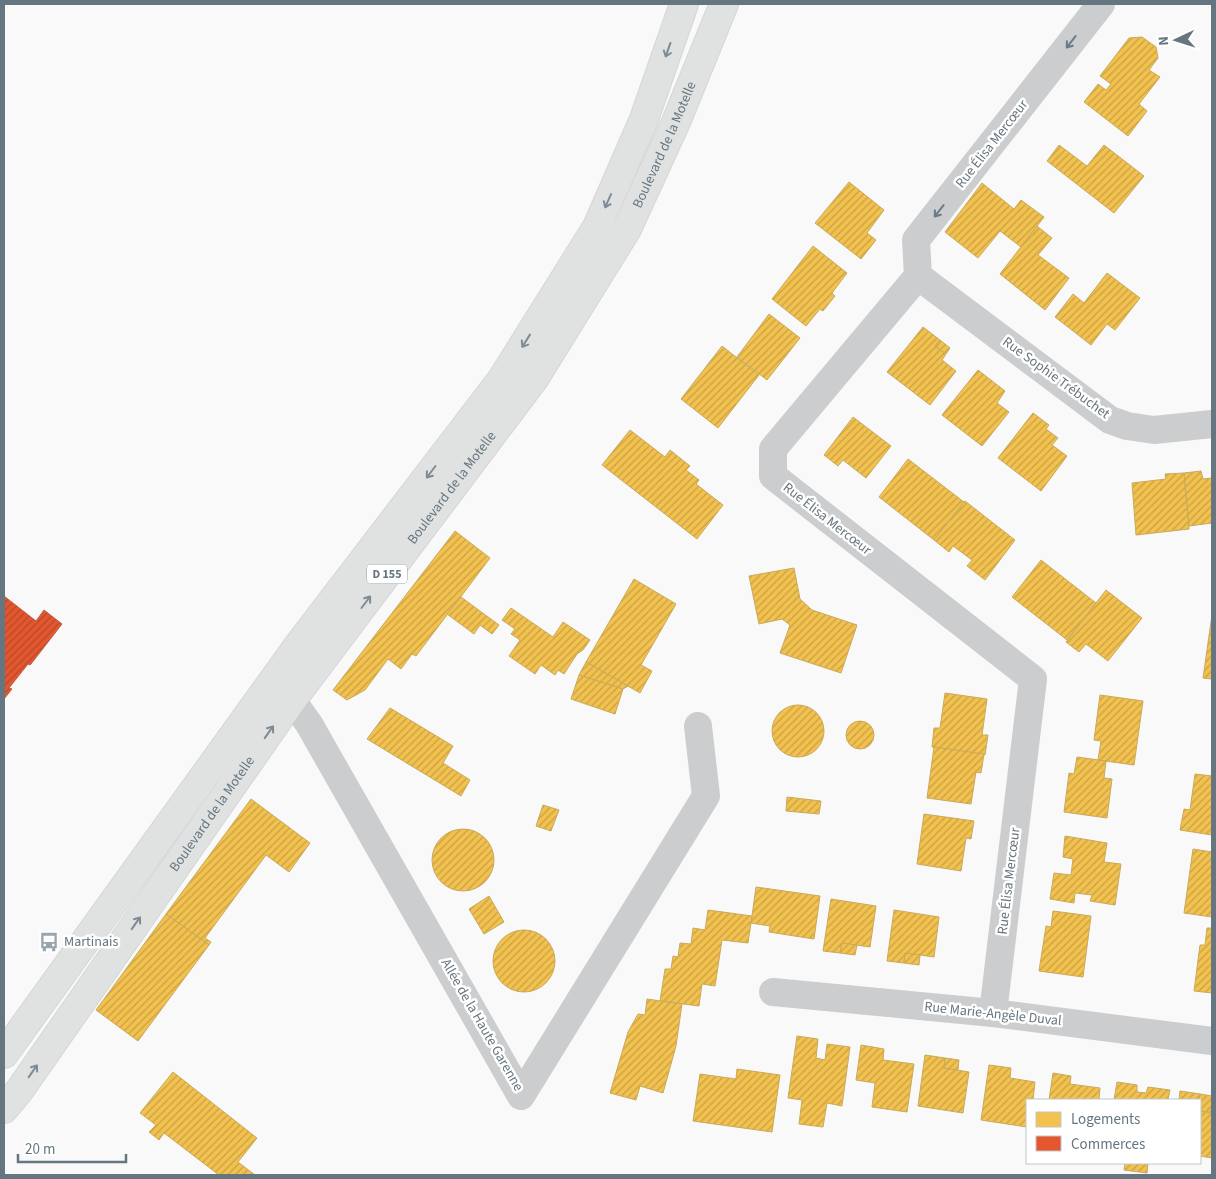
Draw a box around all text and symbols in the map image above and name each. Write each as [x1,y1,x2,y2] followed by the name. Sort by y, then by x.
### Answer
[1151,15,1201,65] north arrow
[1066,35,1077,48] one-way arrow
[1154,35,1174,46] text: N
[663,42,672,57] one-way arrow
[628,78,701,212] street label: Boulevard de la Motelle
[951,95,1033,193] street label: Rue Élisa Mercœur
[603,193,613,208] one-way arrow
[933,204,944,217] one-way arrow
[998,332,1114,424] street label: Rue Sophie Trébuchet
[521,333,531,347] one-way arrow
[403,427,501,549] street label: Boulevard de la Motelle
[426,465,436,479] one-way arrow
[778,478,876,560] street label: Rue Élisa Mercœur
[367,564,407,584] road number: D 155
[361,595,371,609] one-way arrow
[264,726,274,740] one-way arrow
[165,752,260,876] street label: Boulevard de la Motelle
[993,826,1025,936] street label: Rue Élisa Mercœur
[131,916,141,930] one-way arrow
[38,931,60,953] bus stop icon: Martinais
[64,932,118,952] place label: Martinais
[436,955,528,1095] street label: Allée de la Haute Garenne
[923,997,1063,1031] street label: Rue Marie-Angèle Duval
[28,1064,38,1078] one-way arrow
[1026,1099,1201,1164] legend
[1071,1109,1140,1130] text: Logements
[18,1132,125,1164] scale bar
[1071,1134,1145,1155] text: Commerces
[25,1139,55,1160] text: 20 m

